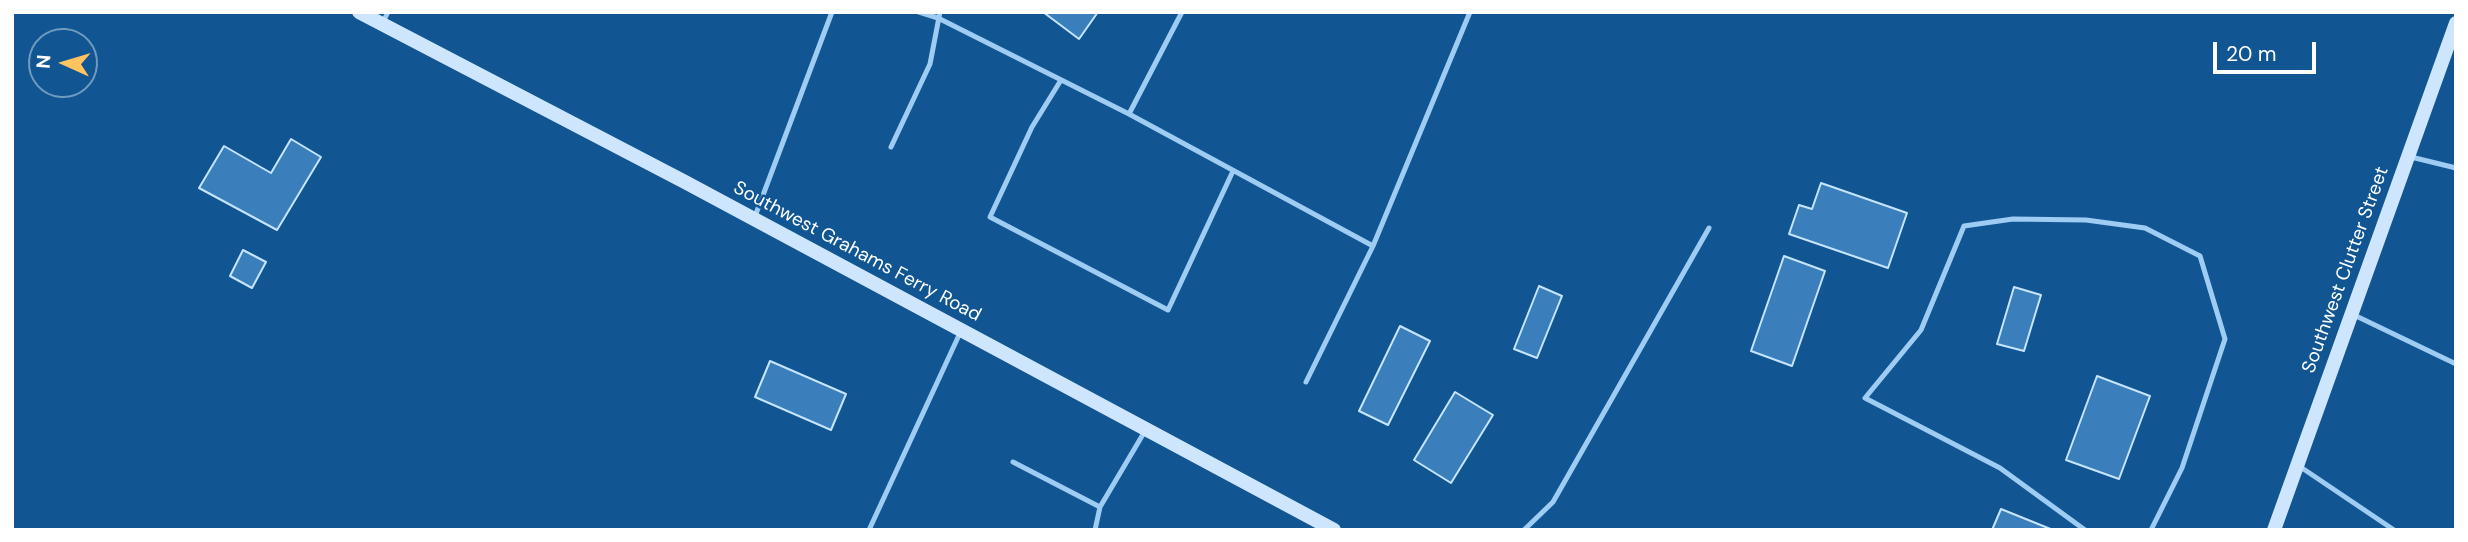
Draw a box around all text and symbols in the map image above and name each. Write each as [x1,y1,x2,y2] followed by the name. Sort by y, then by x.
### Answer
[28,28,98,98] north arrow
[2216,28,2319,72] scale bar
[2226,40,2277,68] text: 20 m
[31,54,56,69] text: N
[2298,164,2394,376] street label: Southwest Clutter Street
[729,177,985,327] street label: Southwest Grahams Ferry Road

